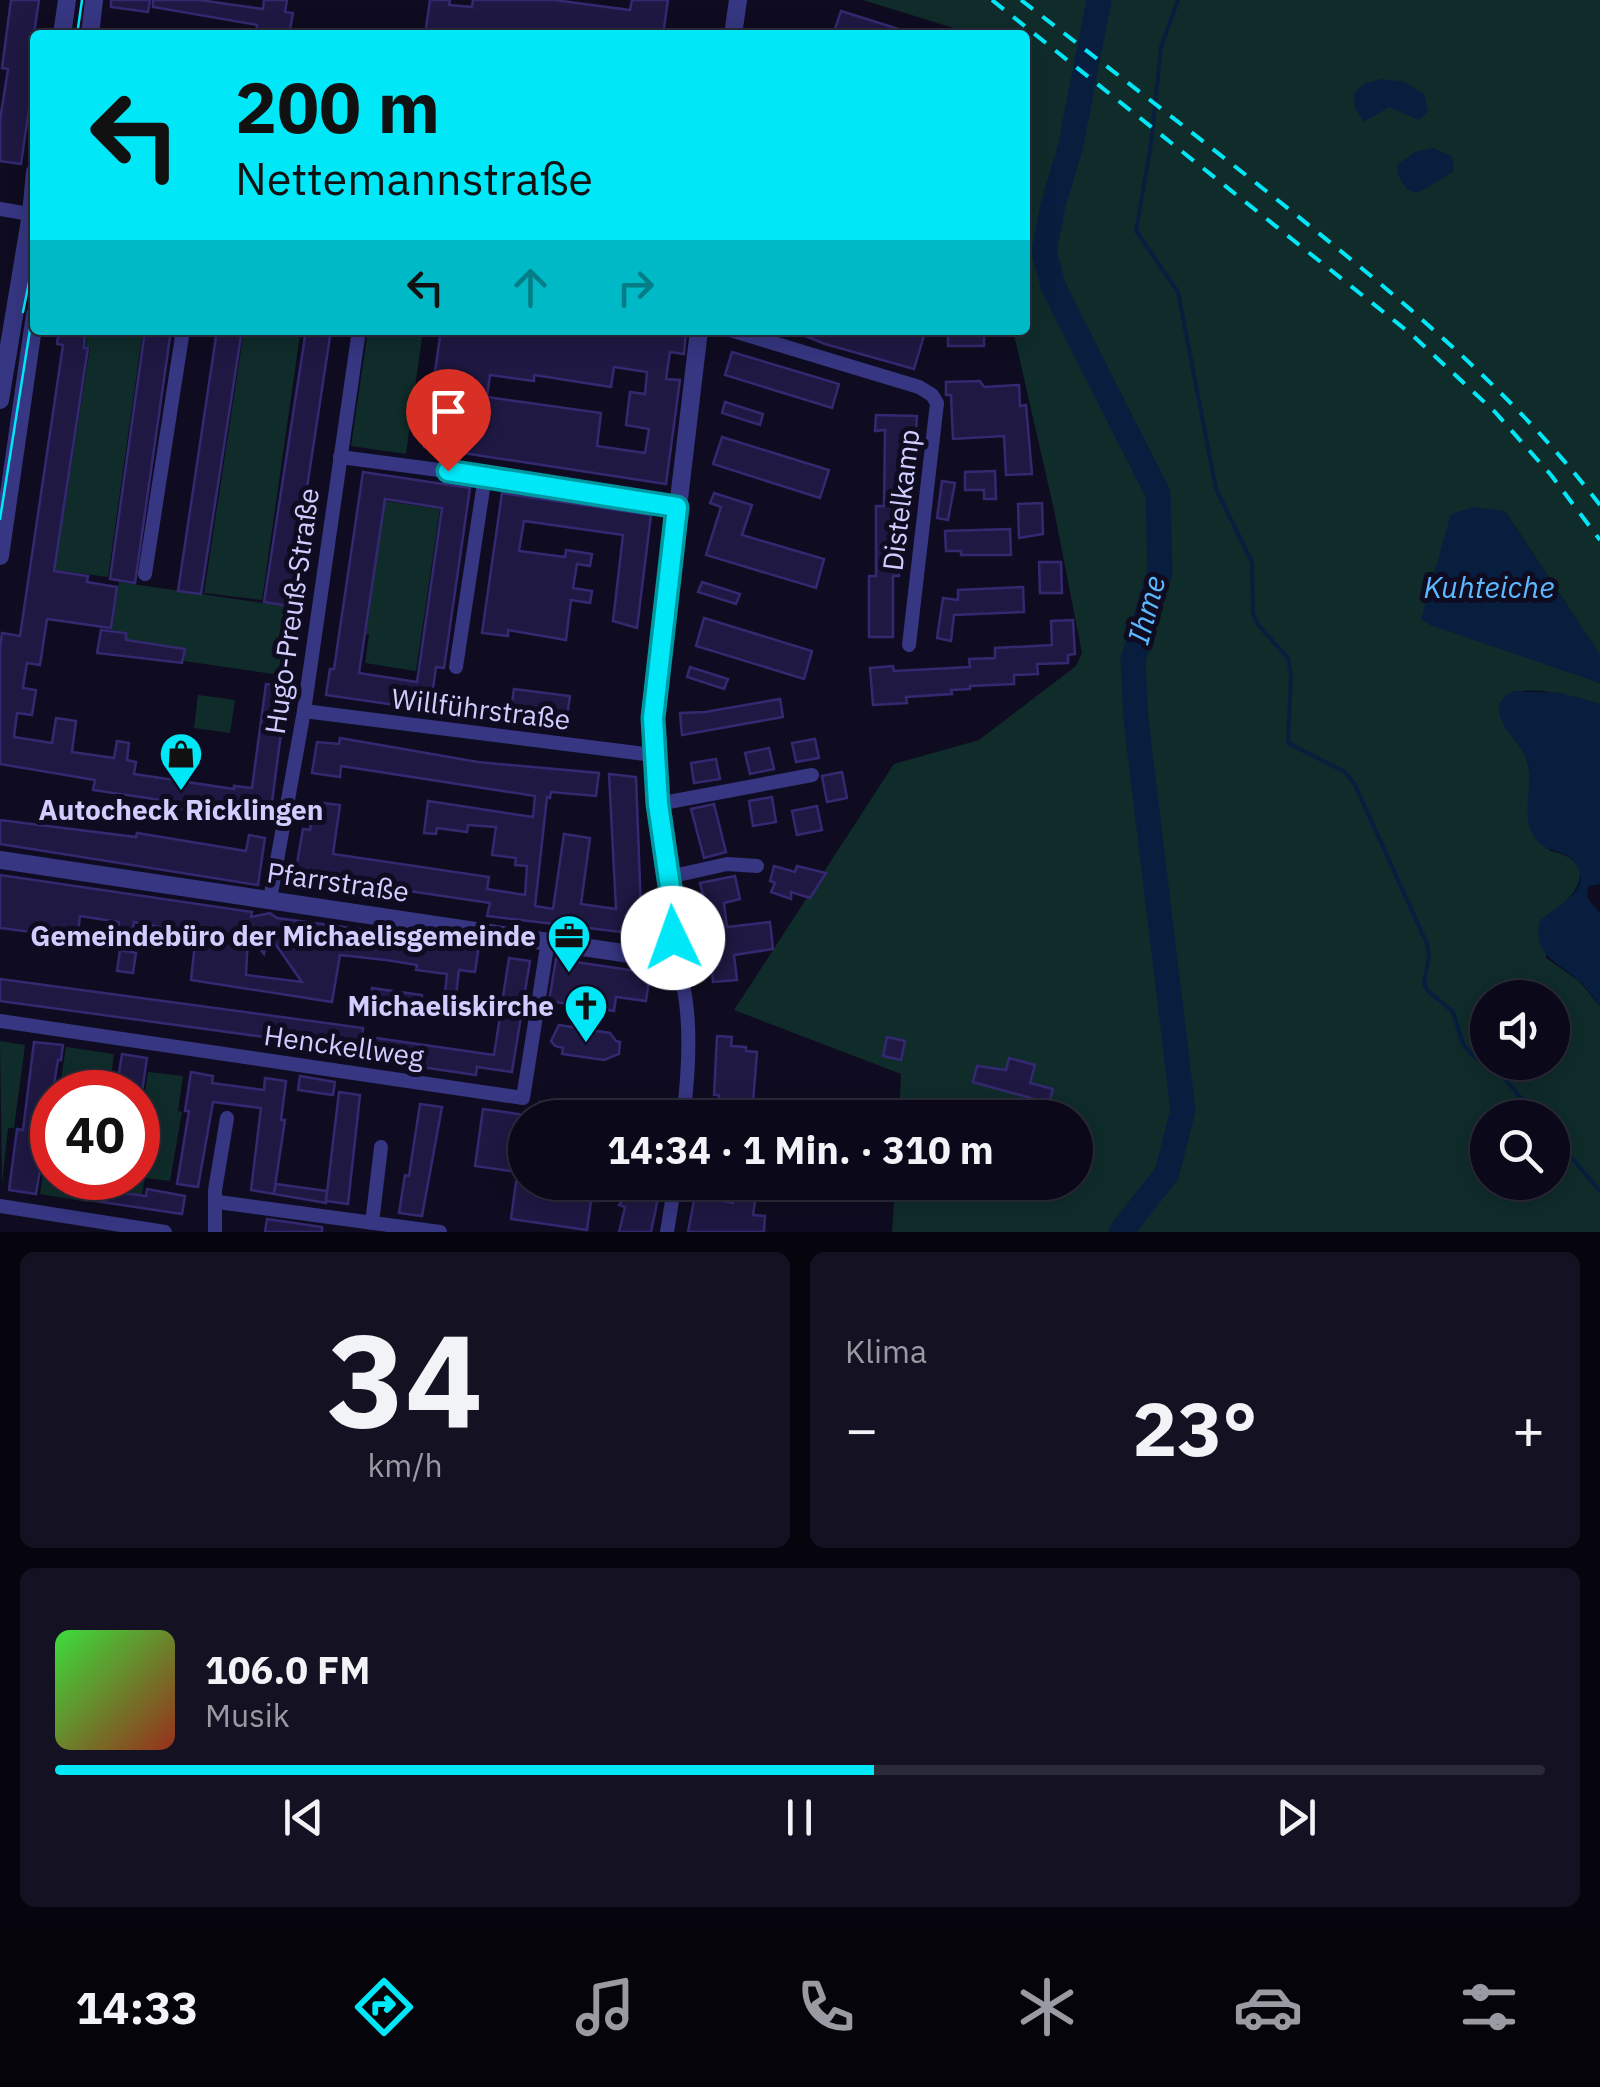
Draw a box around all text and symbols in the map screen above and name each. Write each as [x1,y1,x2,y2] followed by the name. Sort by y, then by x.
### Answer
[235,61,440,152] text: 200 m
[70,70,200,200] icon: left
[235,149,593,207] text: Nettemannstraße
[398,260,453,315] icon: left
[503,260,558,315] icon: ahead
[608,260,663,315] icon: right
[406,369,491,472] pin
[421,384,476,439] icon: arrive
[873,427,928,573] street label: Distelkamp
[256,485,327,736] street label: Hugo-Preuß-Straße
[1424,567,1554,606] water label: Kuhteiche
[1118,571,1173,648] water label: Ihme
[390,679,573,738] street label: Willführstraße
[158,731,204,792] shop icon: Autocheck Ricklingen
[39,791,323,828] place label: Autocheck Ricklingen
[265,853,412,910] street label: Pfarrstraße
[621,886,725,990] position arrow
[546,913,592,974] office icon: Gemeindebüro der Michaelisgemeinde
[30,917,536,954] place label: Gemeindebüro der Michaelisgemeinde
[1470,980,1570,1200] map controls
[1470,980,1570,1080] button: sound
[563,983,609,1044] church icon: Michaeliskirche
[347,987,554,1024] place label: Michaeliskirche
[262,1016,427,1075] street label: Henckellweg
[30,1070,160,1200] speed limit sign: 40
[1470,1100,1570,1200] button: search
[607,1125,994,1174] text: 14:34 · 1 Min. · 310 m
[327,1294,483,1463] text: 34
[845,1330,927,1372] text: Klima
[1132,1379,1258,1477] text: 23°
[845,1393,878,1464] text: −
[1512,1393,1545,1464] text: +
[367,1444,443,1486] text: km/h
[205,1645,370,1694] text: 106.0 FM
[205,1694,290,1736] text: Musik
[276,1790,331,1845] icon: previous
[772,1790,827,1845] icon: pause
[1269,1790,1324,1845] icon: next
[349,1972,419,2042] icon: directions
[570,1972,640,2042] icon: music
[791,1972,861,2042] icon: phone
[1012,1972,1082,2042] icon: climate
[1233,1972,1303,2042] icon: car
[1454,1972,1524,2042] icon: filters
[76,1978,198,2036] text: 14:33

